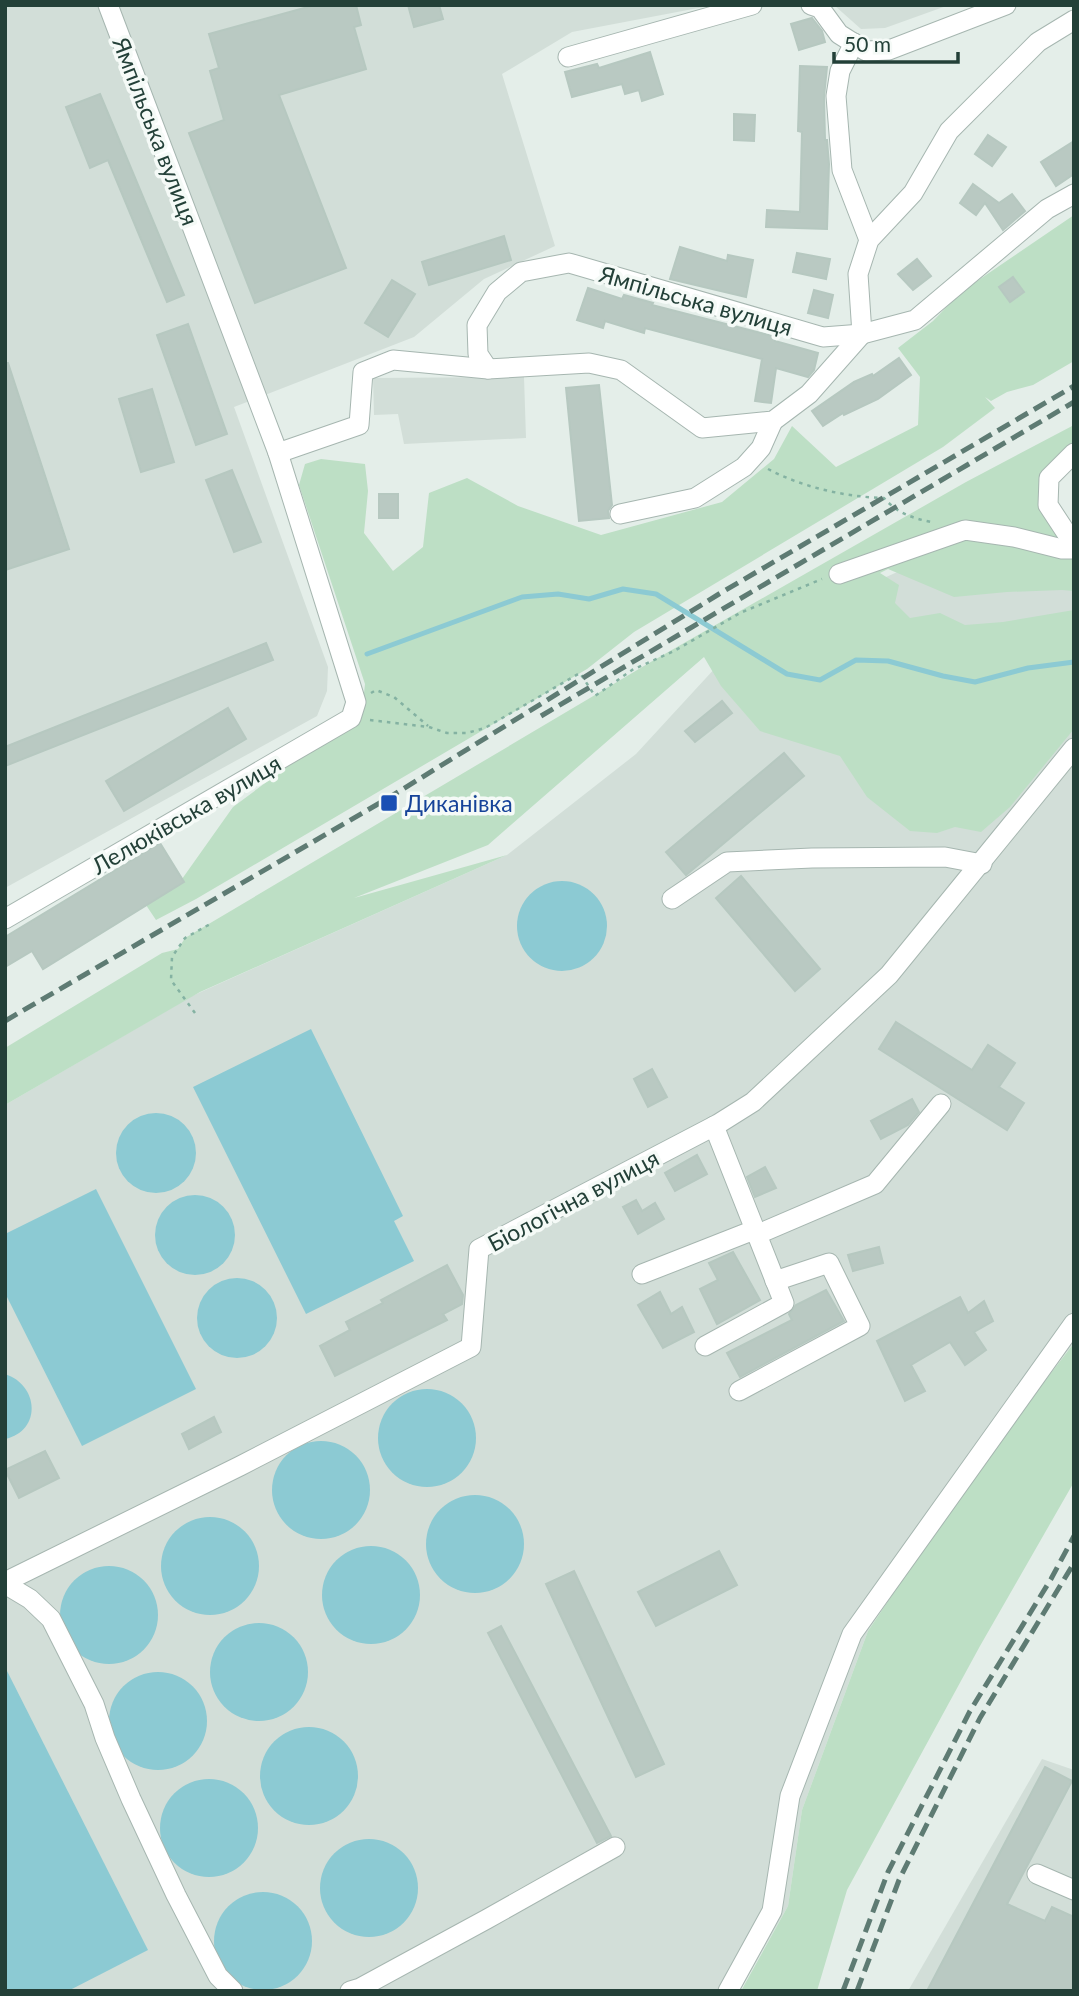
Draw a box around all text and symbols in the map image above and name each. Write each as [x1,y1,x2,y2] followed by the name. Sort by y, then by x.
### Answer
[834,21,958,65] scale bar
[844,31,891,56] text: 50 m
[107,32,205,229] street label: Ямпільська вулиця
[595,259,796,341] street label: Ямпільська вулиця
[86,748,286,880] street label: Лелюківська вулиця
[405,789,513,817] place label: Диканівка
[379,793,399,813] marker: Диканівка
[483,1143,663,1257] street label: Біологічна вулиця

